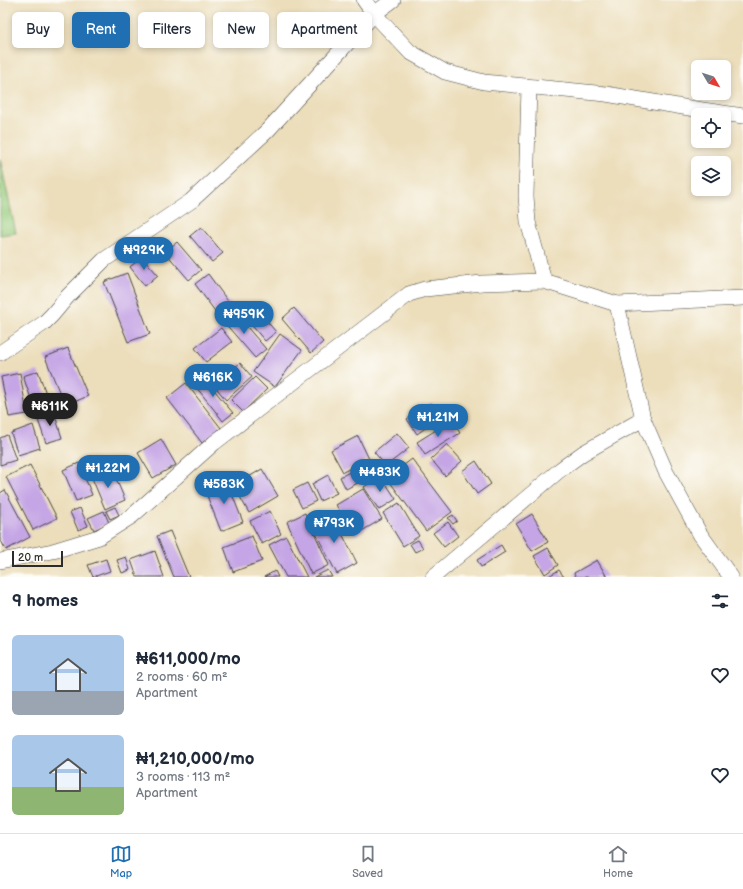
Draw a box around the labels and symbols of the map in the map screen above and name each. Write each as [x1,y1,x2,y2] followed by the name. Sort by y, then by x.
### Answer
[691,60,731,100] north arrow
[116,237,172,271] pin: ₦929K
[216,301,272,335] pin: ₦959K
[185,364,241,398] pin: ₦616K
[22,393,78,427] pin: ₦611K
[405,404,471,438] pin: ₦1.21M
[75,455,141,489] pin: ₦1.22M
[352,459,408,493] pin: ₦483K
[196,471,252,505] pin: ₦583K
[306,510,362,544] pin: ₦793K
[12,549,63,568] scale bar

